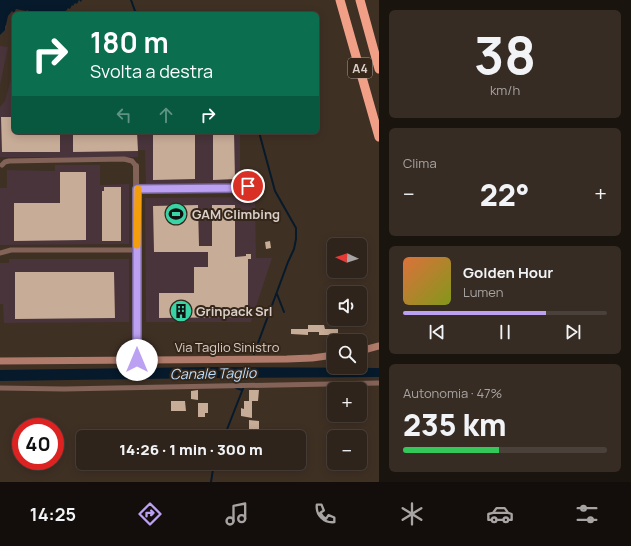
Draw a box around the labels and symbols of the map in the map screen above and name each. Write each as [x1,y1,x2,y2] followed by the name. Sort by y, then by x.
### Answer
[348,58,372,78] road number: A4
[231,169,265,203] pin
[163,201,189,227] sports icon: GAM Climbing
[192,205,280,223] place label: GAM Climbing
[327,238,367,278] north arrow
[168,298,194,324] building icon: Grinpack Srl
[196,302,272,320] place label: Grinpack Srl
[175,338,280,356] street label: Via Taglio Sinistro
[116,339,158,381] position arrow
[170,363,257,383] water label: Canale Taglio
[12,418,64,470] speed limit sign: 40

